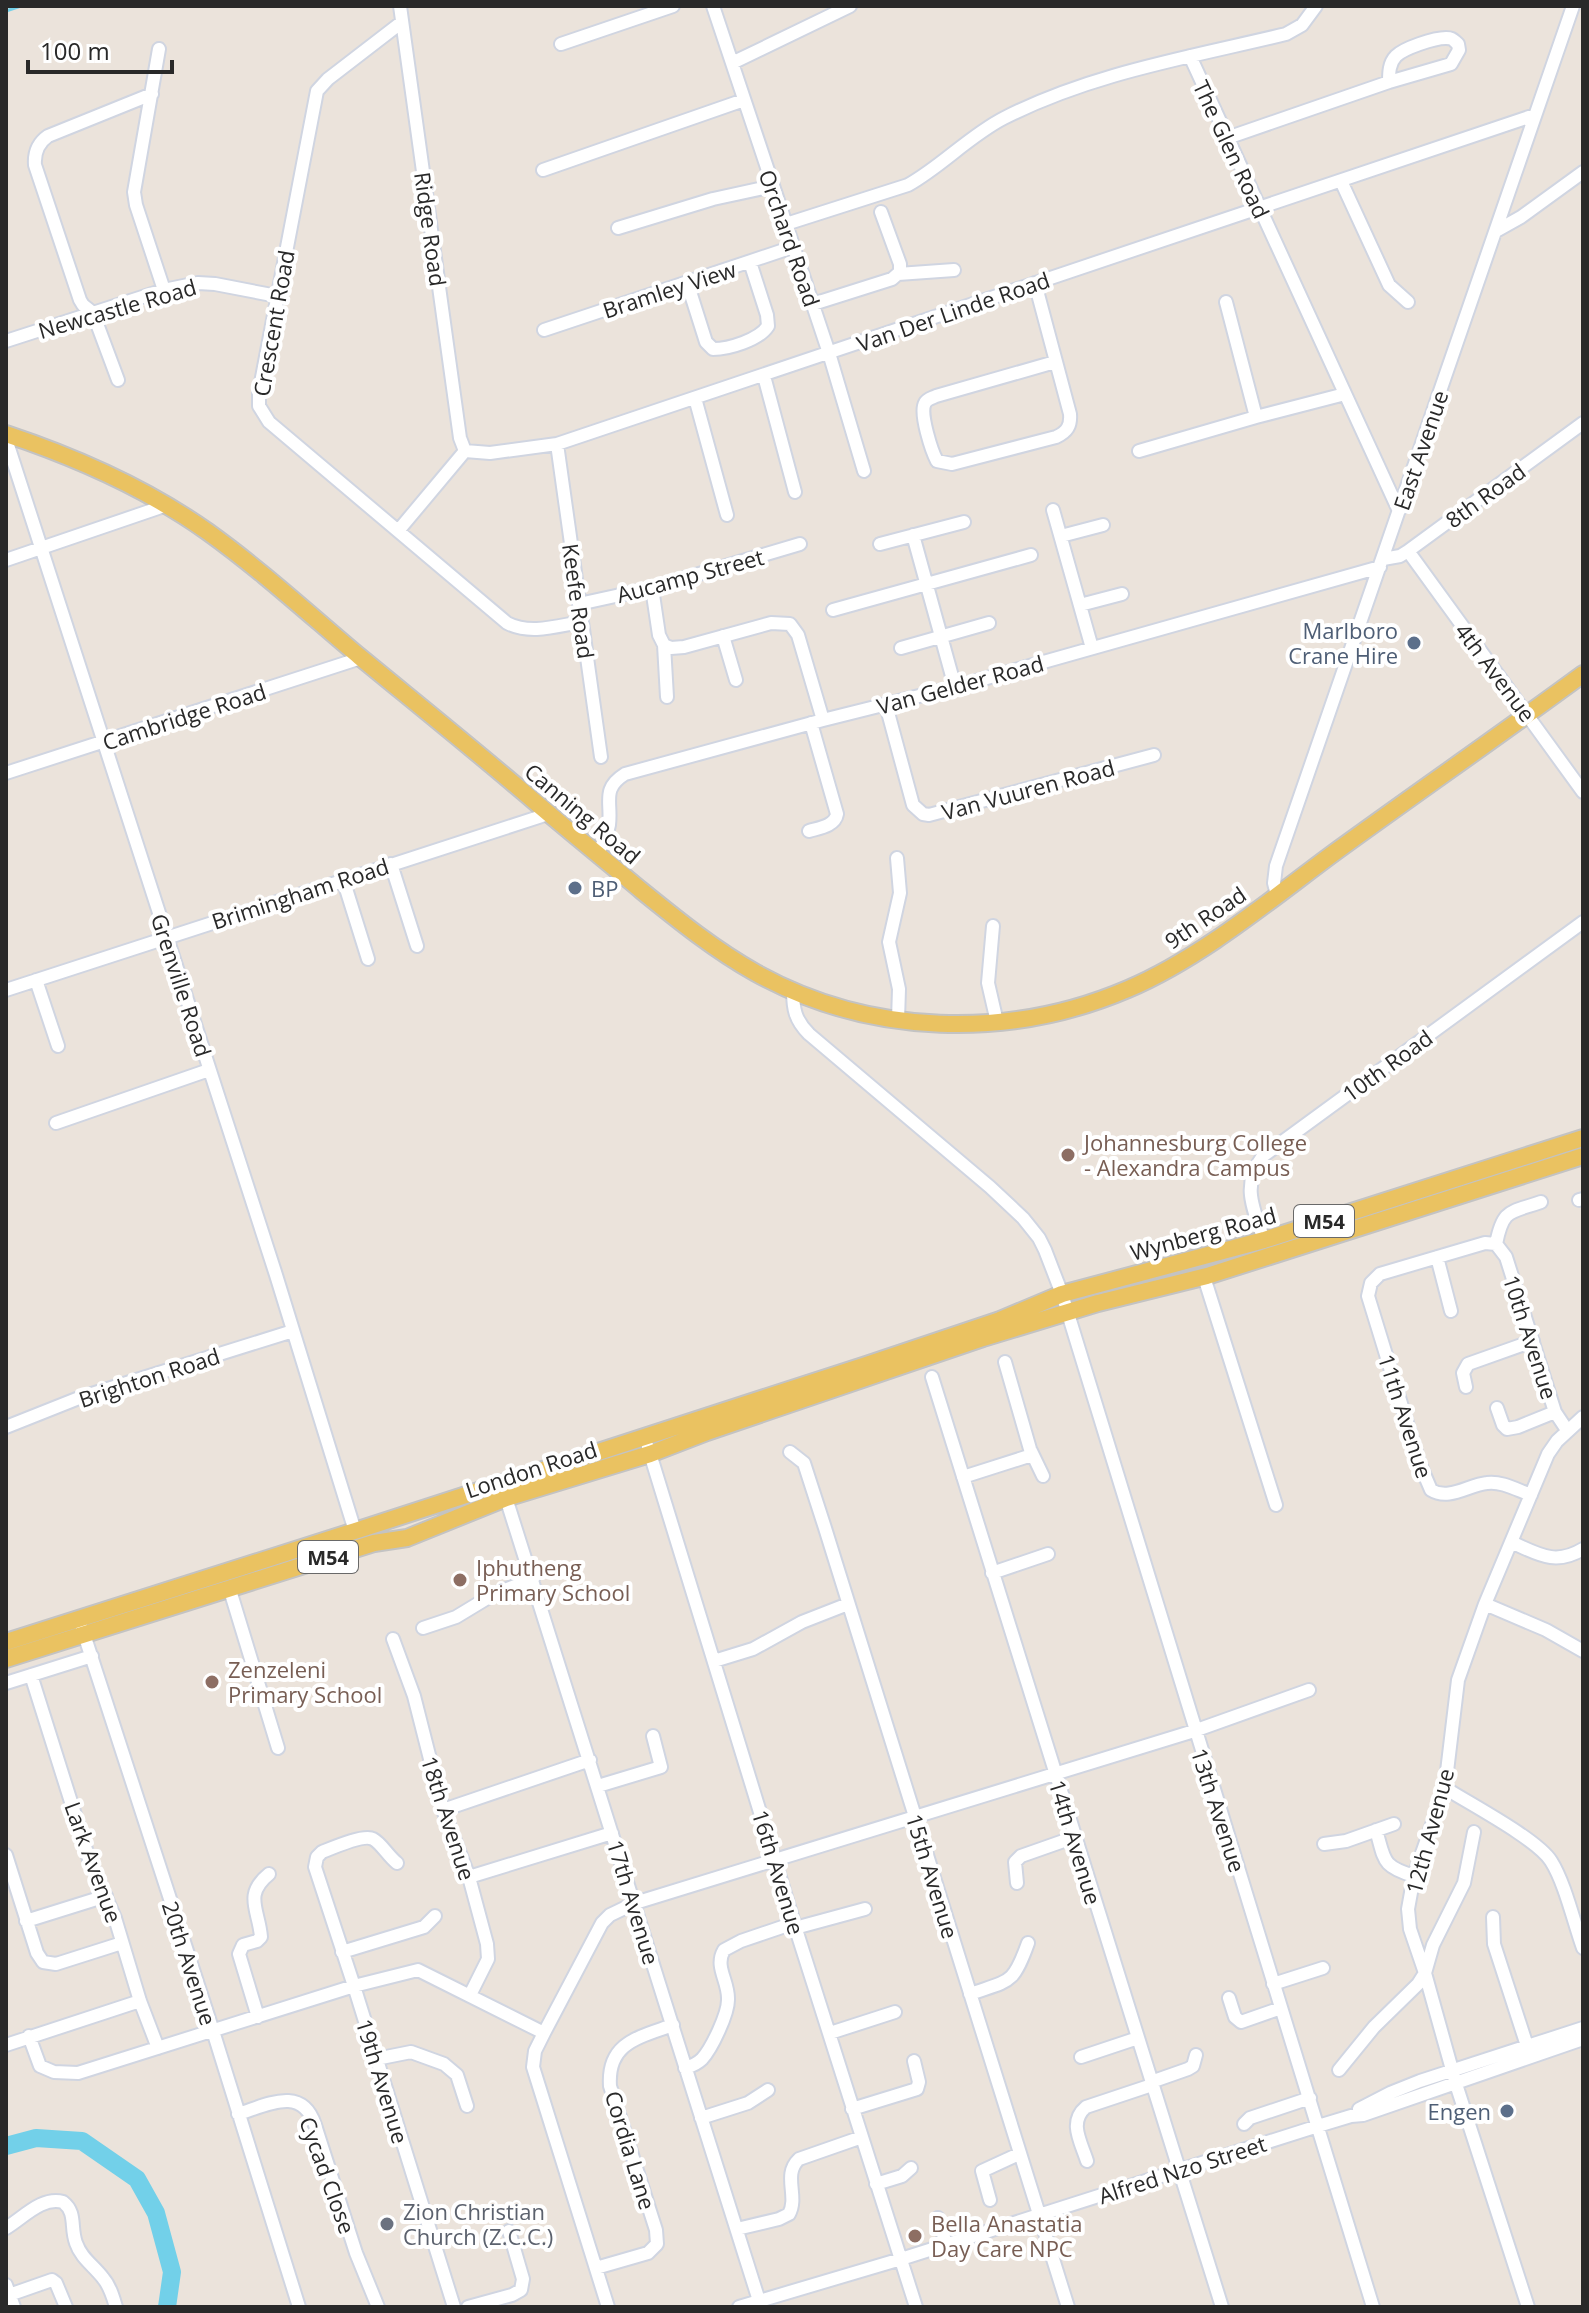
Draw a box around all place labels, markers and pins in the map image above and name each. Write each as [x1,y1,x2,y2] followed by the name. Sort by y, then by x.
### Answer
[1288,615,1398,670] place label: Marlboro Crane Hire
[1405,634,1423,652] marker: Marlboro Crane Hire
[591,873,618,903] place label: BP
[566,879,584,897] marker: BP
[1082,1127,1307,1182] place label: Johannesburg College - Alexandra Campus
[1059,1146,1077,1164] marker: Johannesburg College - Alexandra Campus
[476,1552,630,1607] place label: Iphutheng Primary School
[451,1571,469,1589] marker: Iphutheng Primary School
[228,1654,382,1709] place label: Zenzeleni Primary School
[203,1673,221,1691] marker: Zenzeleni Primary School
[1427,2096,1491,2126] place label: Engen
[1498,2102,1516,2120] marker: Engen
[403,2196,553,2251] place label: Zion Christian Church (Z.C.C.)
[931,2208,1082,2263] place label: Bella Anastatia Day Care NPC
[378,2215,396,2233] marker: Zion Christian Church (Z.C.C.)
[906,2227,924,2245] marker: Bella Anastatia Day Care NPC

